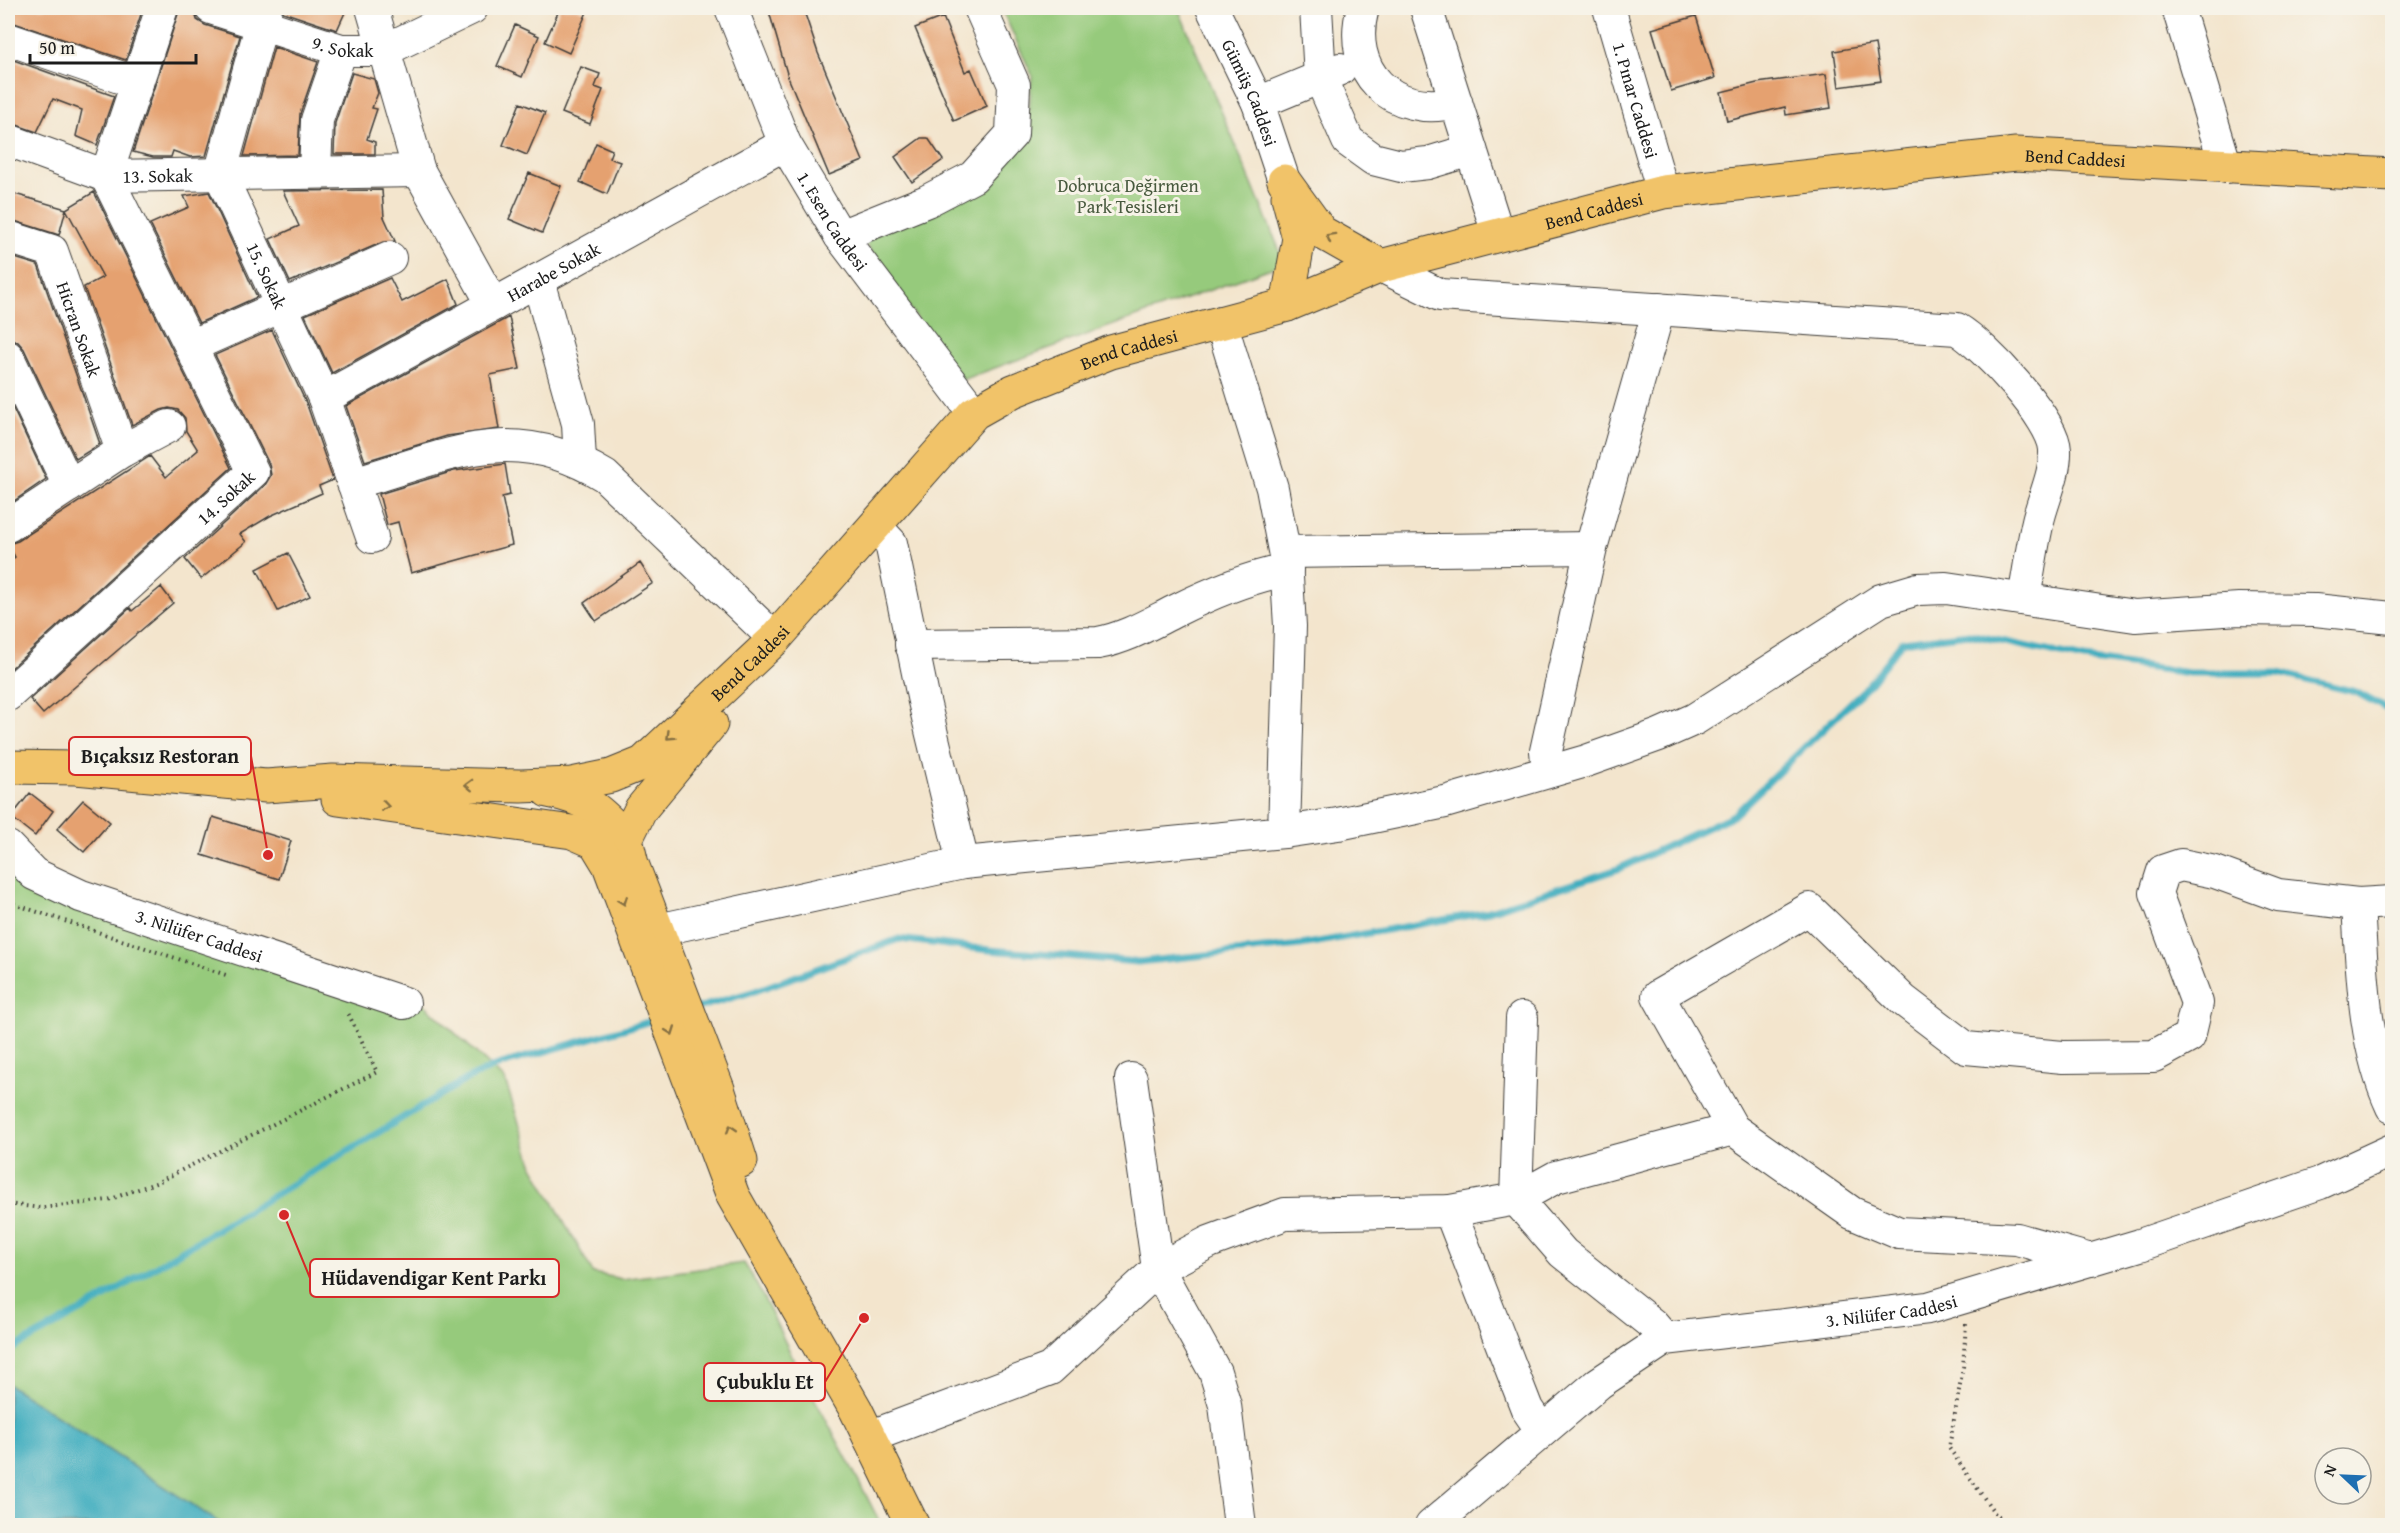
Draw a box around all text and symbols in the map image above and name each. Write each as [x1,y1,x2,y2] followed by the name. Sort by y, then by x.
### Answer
[30,27,196,65] scale bar
[309,28,374,64] street label: 9. Sokak
[39,34,75,61] text: 50 m
[1216,34,1285,150] street label: Gümüş Caddesi
[1606,39,1666,161] street label: 1. Pınar Caddesi
[2024,141,2126,174] street label: Bend Caddesi
[122,161,194,189] street label: 13. Sokak
[791,166,875,276] street label: 1. Esen Caddesi
[1057,172,1199,220] park label: Dobruca Değirmen Park Tesisleri
[1542,184,1646,236] street label: Bend Caddesi
[1326,233,1336,244] one-way arrow
[502,235,606,308] street label: Harabe Sokak
[240,238,295,314] street label: 15. Sokak
[50,278,109,381] street label: Hicran Sokak
[1076,321,1180,376] street label: Bend Caddesi
[190,463,261,531] street label: 14. Sokak
[704,618,795,707] street label: Bend Caddesi
[667,729,677,740] one-way arrow
[69,737,251,775] callout: Bıçaksız Restoran
[81,741,239,770] text: Bıçaksız Restoran
[464,778,473,791] one-way arrow
[381,799,390,811] one-way arrow
[616,895,628,906] one-way arrow
[132,902,266,969] street label: 3. Nilüfer Caddesi
[664,1025,677,1036] one-way arrow
[726,1124,738,1135] one-way arrow
[310,1259,559,1297] callout: Hüdavendigar Kent Parkı
[321,1263,547,1292] text: Hüdavendigar Kent Parkı
[1824,1287,1960,1333] street label: 3. Nilüfer Caddesi
[704,1363,825,1401] callout: Çubuklu Et
[717,1367,814,1396] text: Çubuklu Et
[2313,1446,2373,1506] north arrow
[2316,1460,2342,1480] text: N

